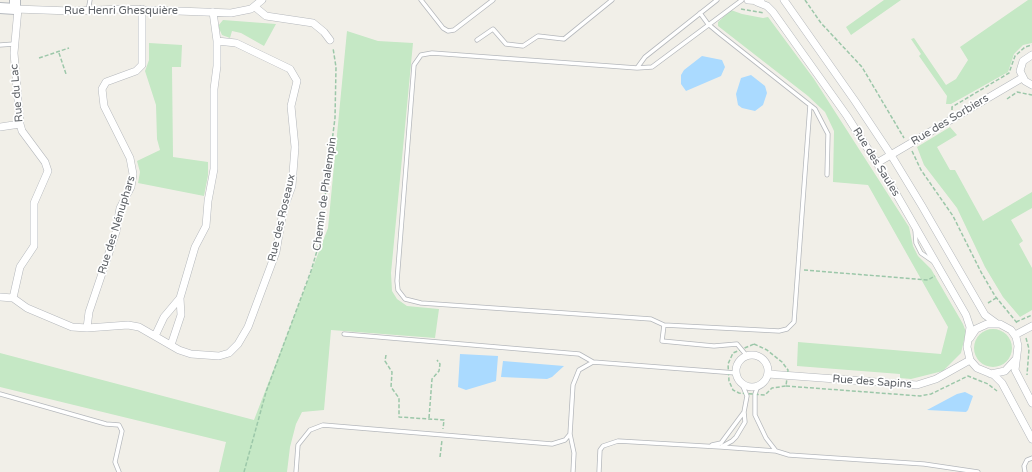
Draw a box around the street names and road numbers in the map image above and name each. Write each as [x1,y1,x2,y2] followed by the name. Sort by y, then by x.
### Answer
[64,4,178,18] street label: Rue Henri Ghesquière
[8,63,26,123] street label: Rue du Lac
[909,92,991,148] street label: Rue des Sorbiers
[850,125,902,199] street label: Rue des Saules
[310,136,340,252] street label: Chemin de Phalempin
[265,173,299,263] street label: Rue des Roseaux
[96,174,138,276] street label: Rue des Nénuphars
[832,373,912,391] street label: Rue des Sapins

